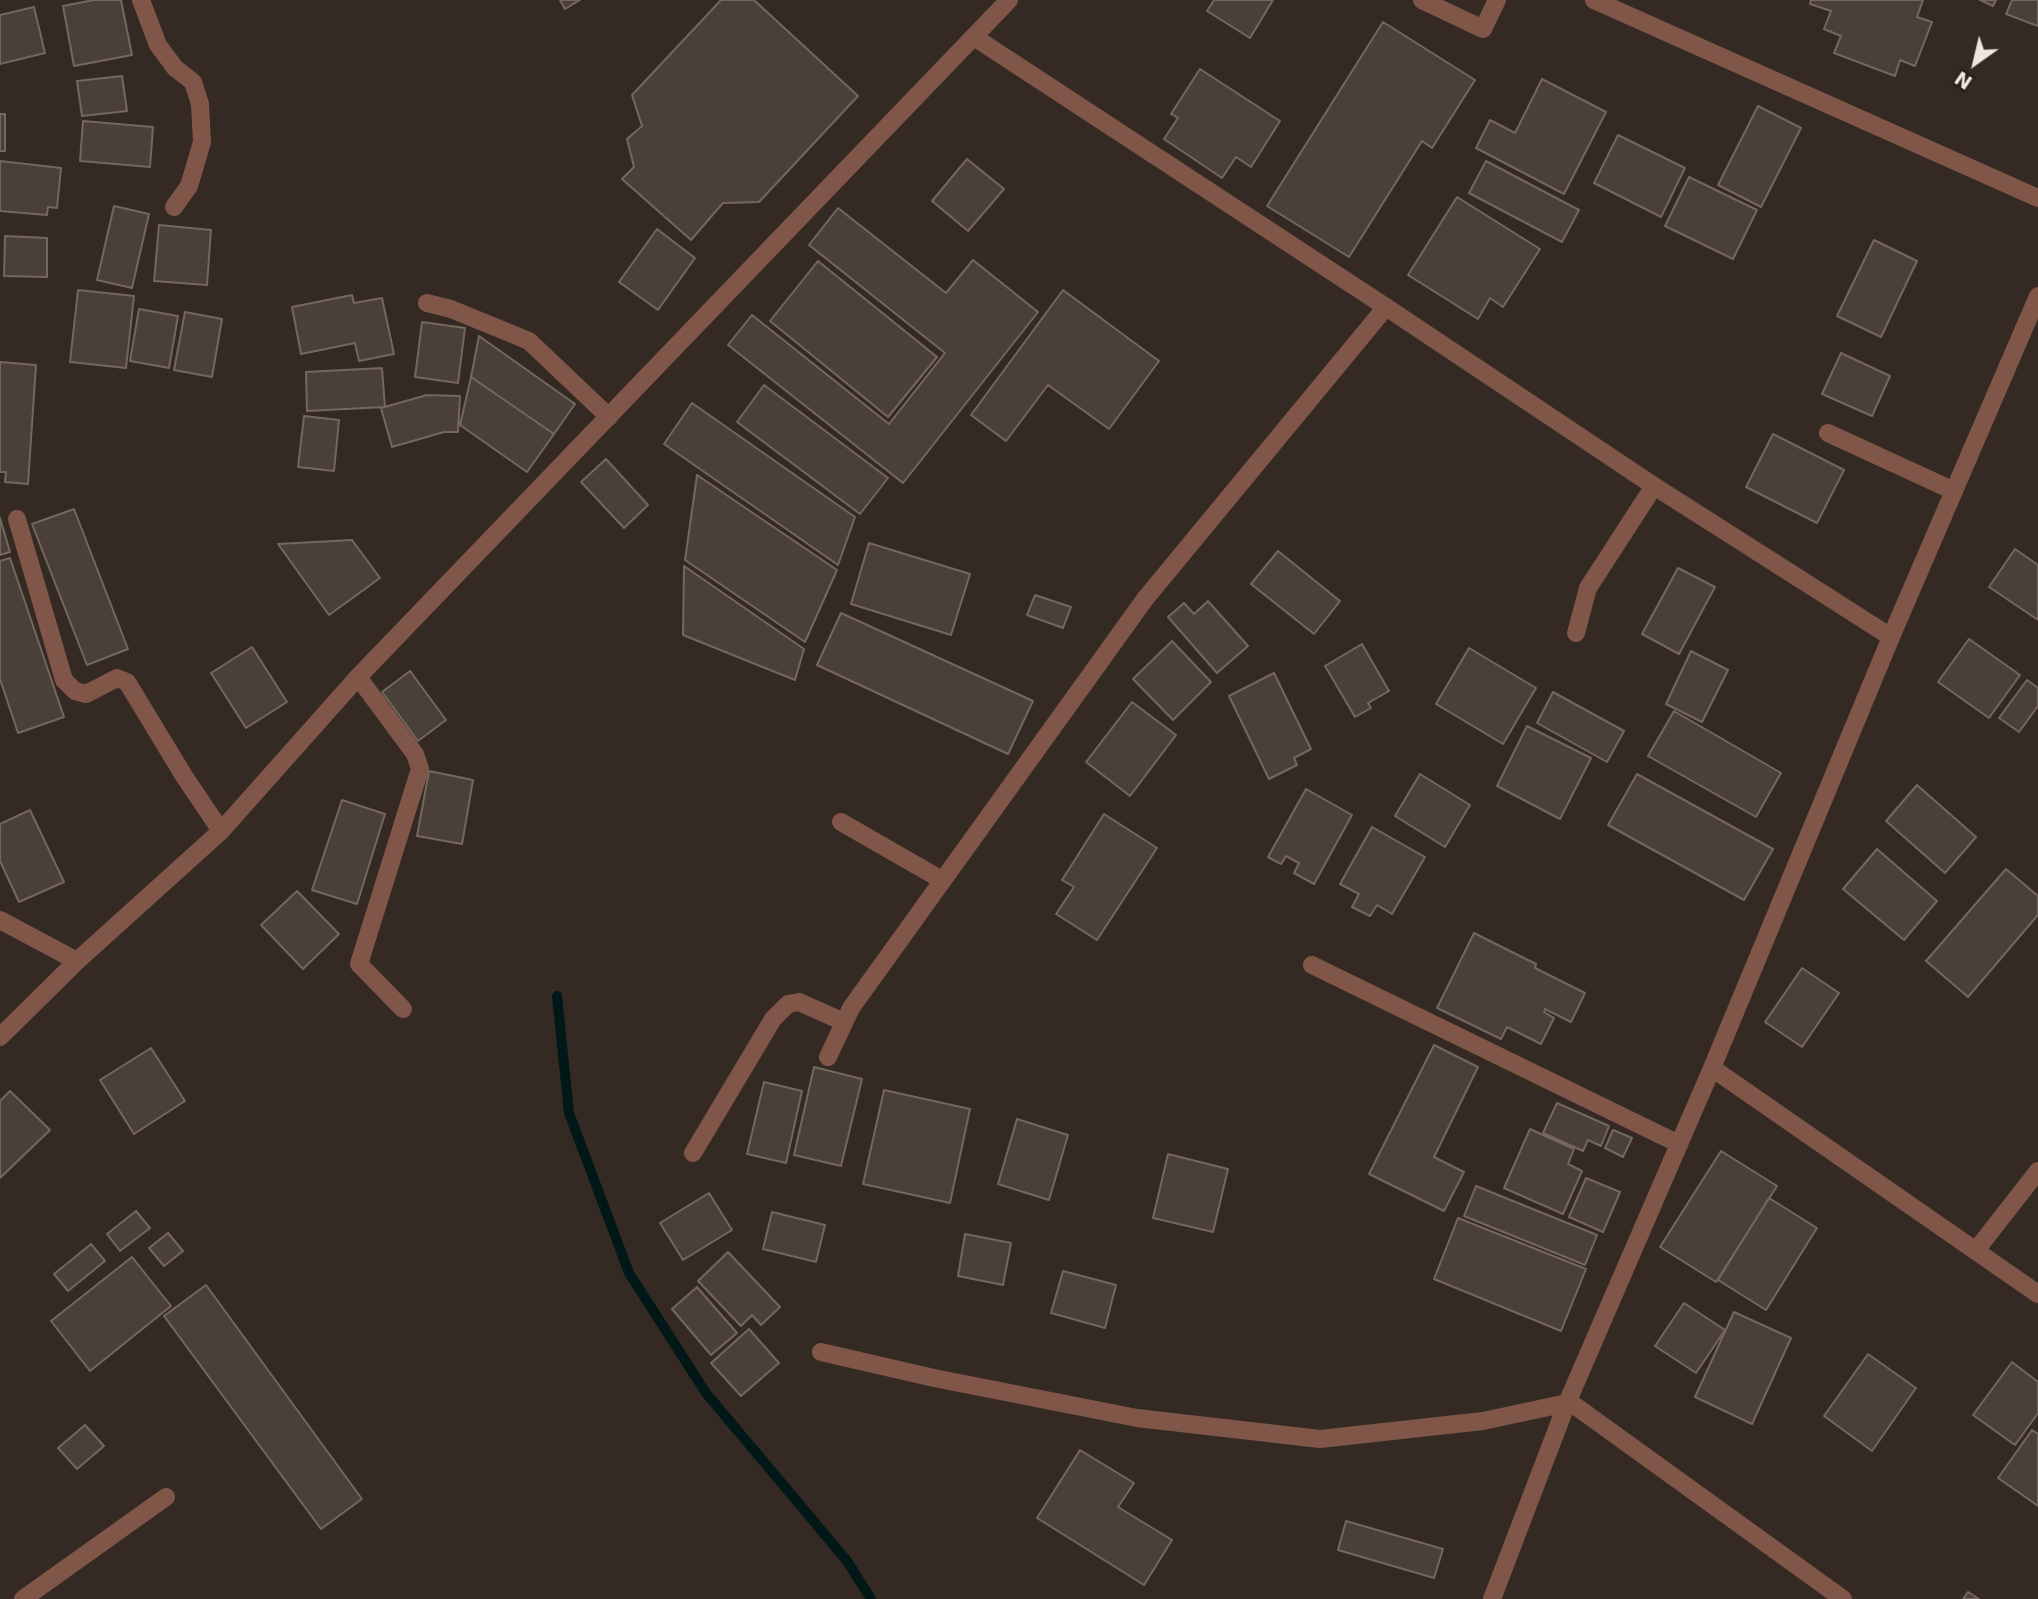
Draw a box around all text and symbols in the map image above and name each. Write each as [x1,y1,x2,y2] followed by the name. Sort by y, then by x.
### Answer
[1940,28,2010,98] north arrow
[1951,67,1976,94] text: N

